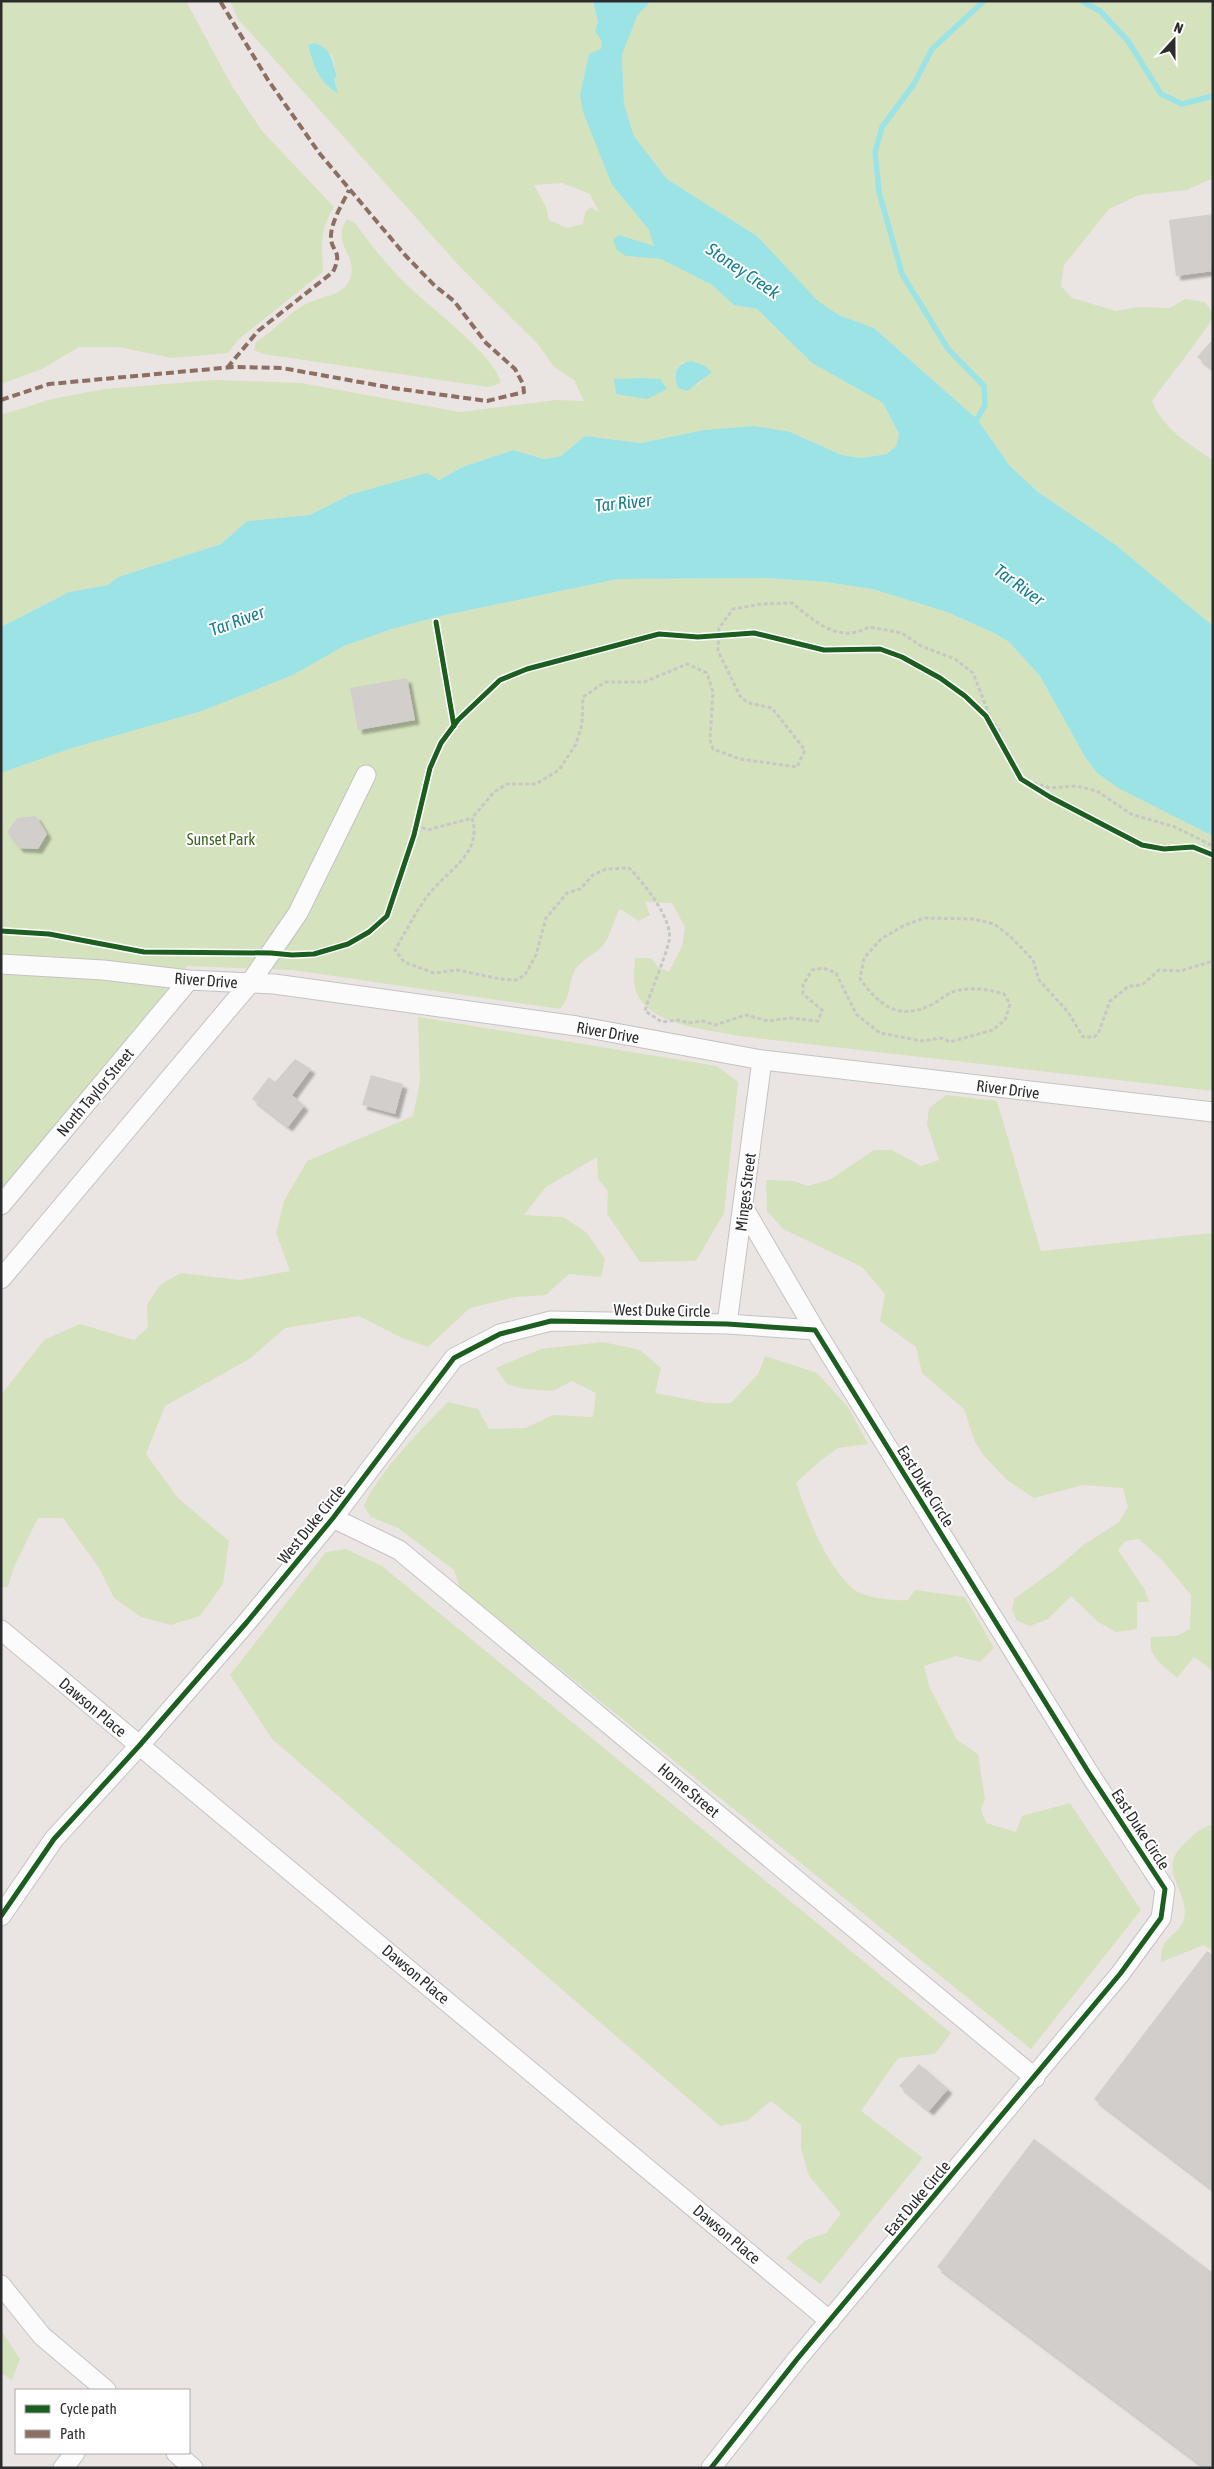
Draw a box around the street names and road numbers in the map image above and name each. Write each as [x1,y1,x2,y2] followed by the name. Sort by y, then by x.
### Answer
[174,969,238,991] street label: River Drive
[575,1018,641,1046] street label: River Drive
[53,1044,138,1140] street label: North Taylor Street
[975,1076,1041,1102] street label: River Drive
[731,1151,760,1232] street label: Minges Street
[614,1300,710,1320] street label: West Duke Circle
[894,1442,958,1530] street label: East Duke Circle
[274,1481,348,1567] street label: West Duke Circle
[56,1674,130,1740] street label: Dawson Place
[655,1759,723,1821] street label: Horne Street
[1108,1785,1174,1873] street label: East Duke Circle
[379,1941,453,2007] street label: Dawson Place
[880,2157,954,2239] street label: East Duke Circle
[690,2201,764,2267] street label: Dawson Place

